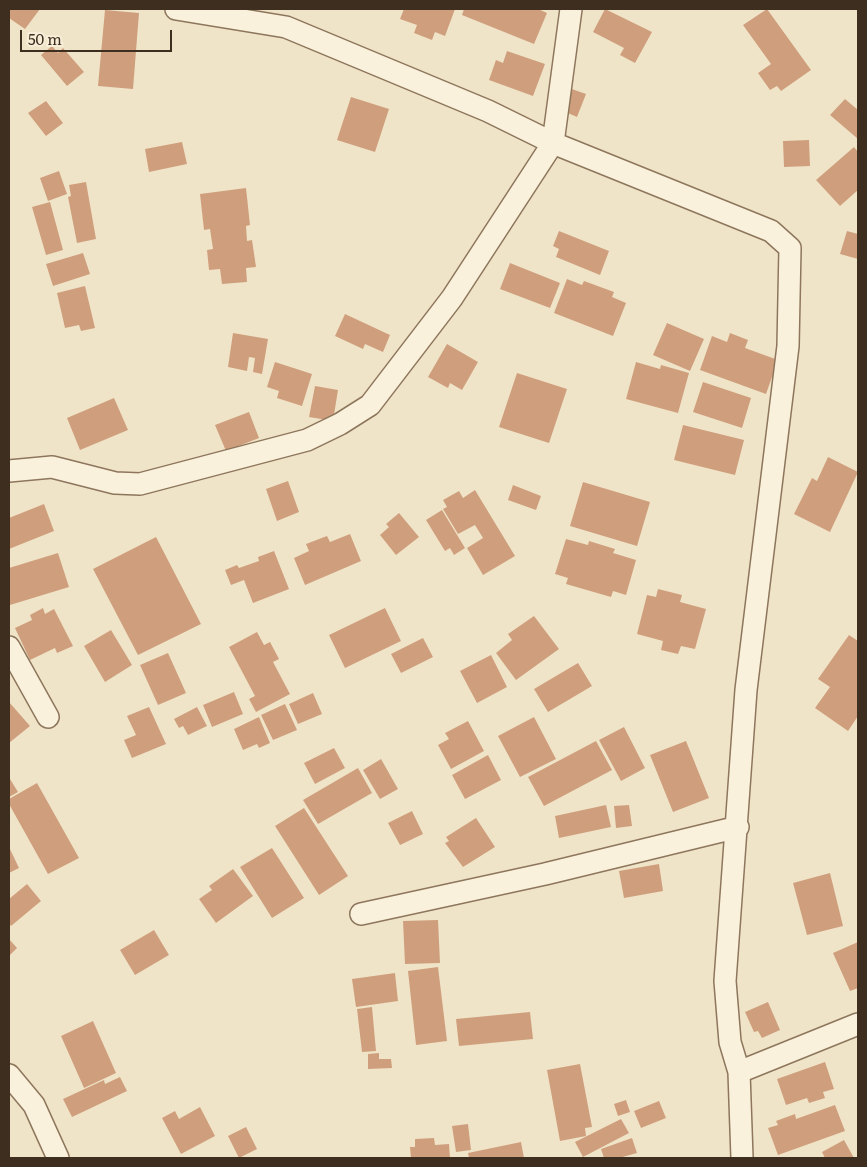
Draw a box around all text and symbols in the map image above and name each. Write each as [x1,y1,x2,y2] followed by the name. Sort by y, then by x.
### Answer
[22,20,175,52] scale bar
[28,27,62,50] text: 50 m

